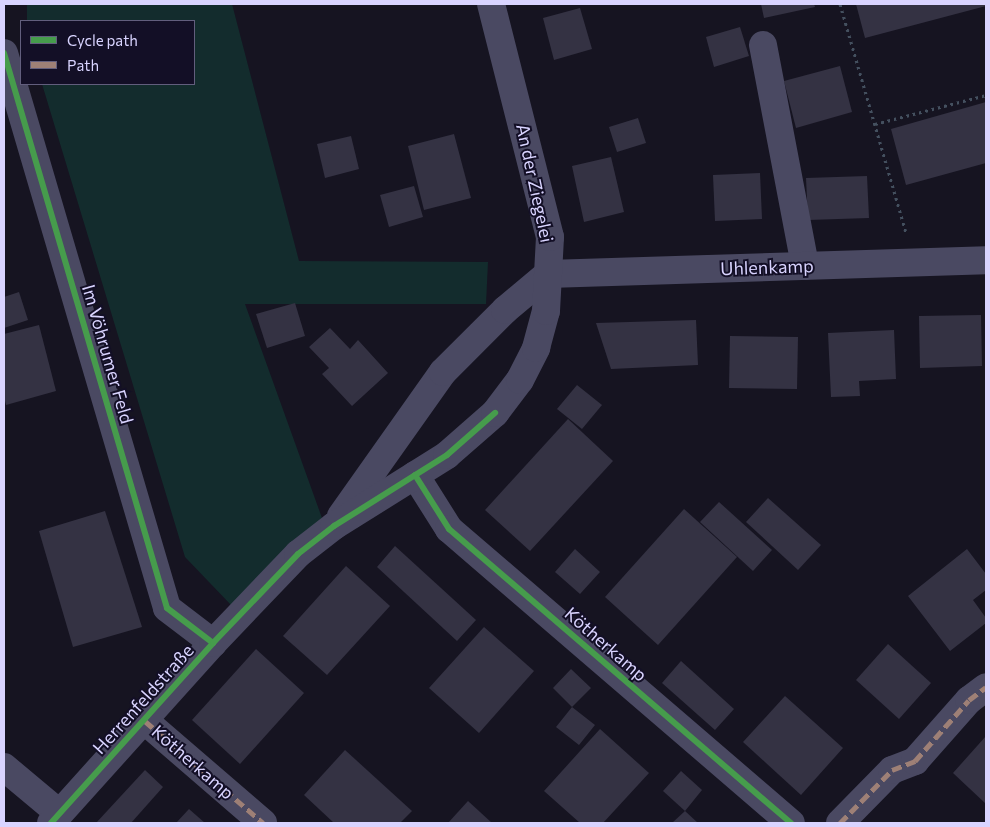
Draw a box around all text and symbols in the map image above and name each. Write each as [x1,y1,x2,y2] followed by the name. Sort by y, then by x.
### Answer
[20,20,195,85] legend
[67,31,138,49] text: Cycle path
[67,56,99,74] text: Path
[512,122,558,244] street label: An der Ziegelei
[720,255,814,279] street label: Uhlenkamp
[78,282,138,426] street label: Im Vöhrumer Feld
[560,602,652,686] street label: Kötherkamp
[88,640,198,758] street label: Herrenfeldstraße
[147,720,239,804] street label: Kötherkamp

